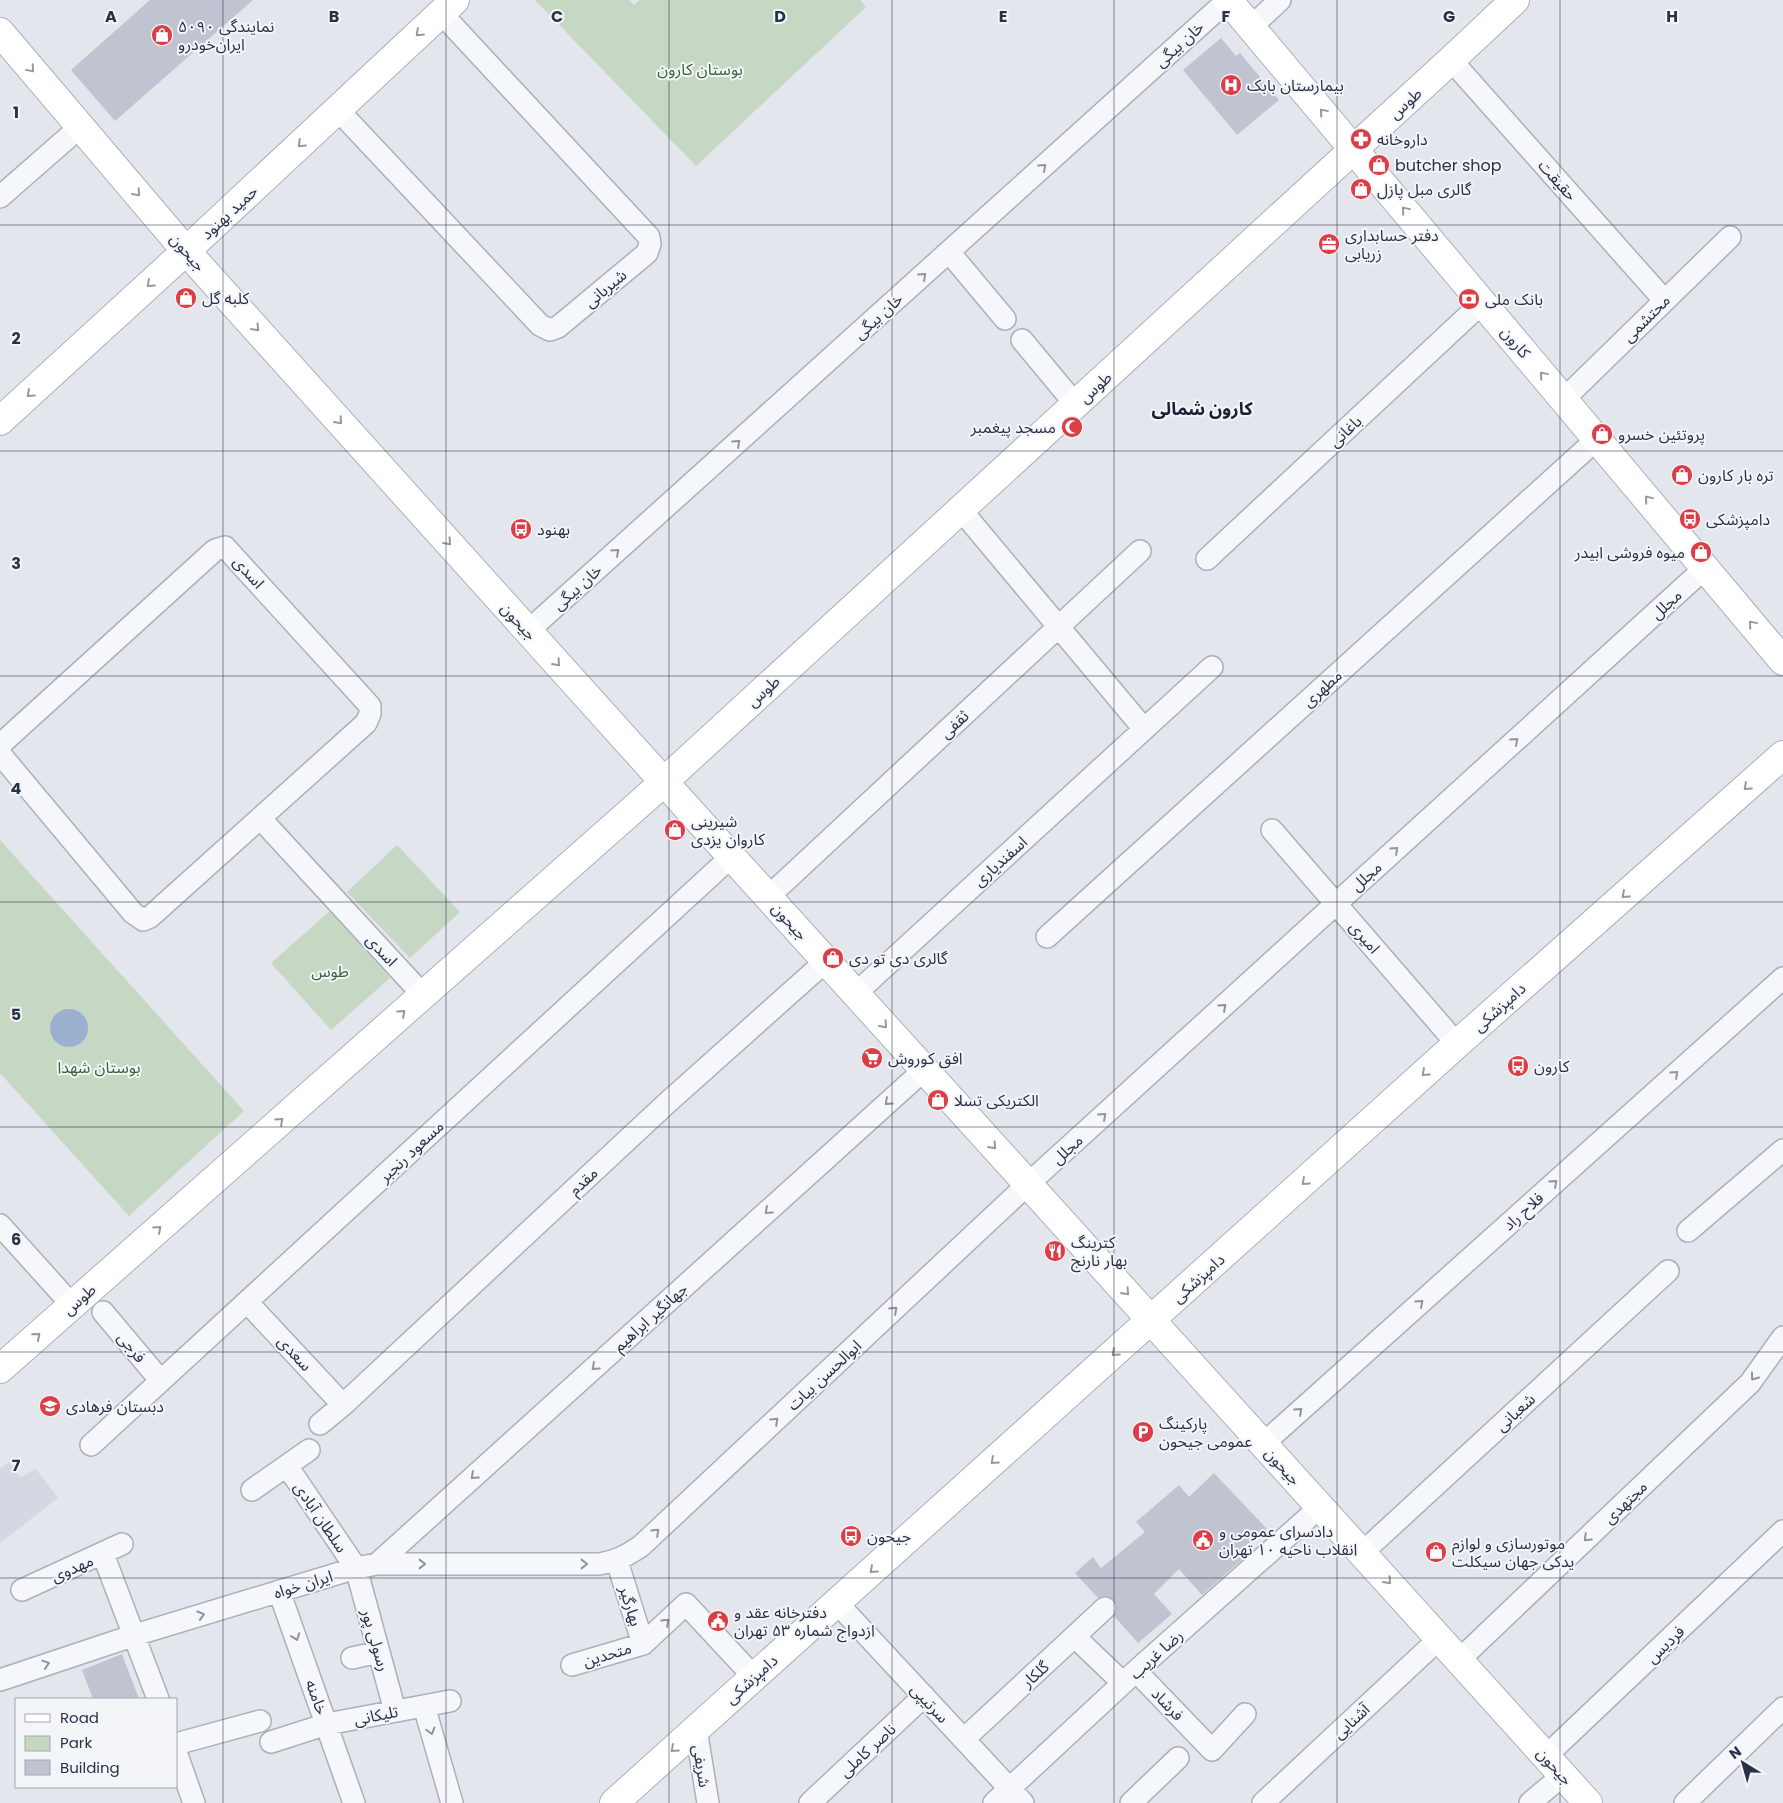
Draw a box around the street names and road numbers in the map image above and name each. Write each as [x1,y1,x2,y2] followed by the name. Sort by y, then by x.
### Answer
[1150,16,1209,73] street label: خان بیگی
[1384,82,1427,125] street label: طوس
[1533,155,1582,206] street label: حقیقت
[196,180,263,245] street label: حمید بهنود
[164,228,211,277] street label: جیحون
[579,264,632,313] street label: شیربانی
[849,288,908,345] street label: خان بیگی
[1617,289,1675,347] street label: محتشمی
[1495,321,1536,364] street label: کارون
[1074,366,1117,409] street label: طوس
[1324,410,1367,453] street label: باغانی
[228,551,270,594] street label: اسدی
[548,559,607,616] street label: خان بیگی
[1646,584,1687,625] street label: مجلل
[495,597,542,645] street label: جیحون
[1297,664,1347,712] street label: مطهری
[742,670,785,713] street label: طوس
[935,705,974,744] street label: ثقفی
[968,831,1032,892] street label: اسفندیاری
[1346,856,1387,897] street label: مجلل
[766,897,813,945] street label: جیحون
[1344,916,1385,959] street label: امیری
[361,929,403,972] street label: اسدی
[1468,977,1531,1037] street label: دامپزشکی
[373,1115,449,1188] street label: مسعود رنجبر
[1047,1129,1088,1170] street label: مجلل
[564,1162,604,1202] street label: مقدم
[1498,1187,1550,1237] street label: فلاح راد
[1167,1248,1230,1308] street label: دامپزشکی
[58,1278,101,1320] street label: طوس
[608,1278,693,1358] street label: جهانگیر ابراهیم
[112,1327,151,1368] street label: فرجی
[272,1330,317,1376] street label: سعدی
[782,1335,867,1416] street label: ابوالحسن بیات
[1490,1388,1540,1437] street label: شعبانی
[1259,1442,1306,1490] street label: جیحون
[1598,1476,1653,1529] street label: مجتهدی
[288,1477,353,1557] street label: سلطان آبادی
[47,1549,97,1588] street label: مهدوی
[271,1565,336,1604] street label: ایران خواه
[613,1582,648,1629] street label: بهارگیر
[355,1605,395,1674] street label: رسولی پور
[1641,1620,1690,1669] street label: فردیس
[1125,1624,1188,1685] street label: رضا غریب
[580,1636,634,1673] street label: متحدین
[720,1649,783,1709] street label: دامپزشکی
[1016,1656,1054,1694] street label: گلکار
[300,1676,333,1718] street label: خامنه
[905,1678,954,1728] street label: سرتیپی
[1146,1683,1189,1726] street label: فرشاد
[1328,1697,1376,1744] street label: آشنایی
[352,1700,400,1731] street label: تلیکانی
[834,1718,901,1783] street label: ناصر کاملی
[1531,1742,1578,1790] street label: جیحون
[687,1743,716,1789] street label: شریفی

